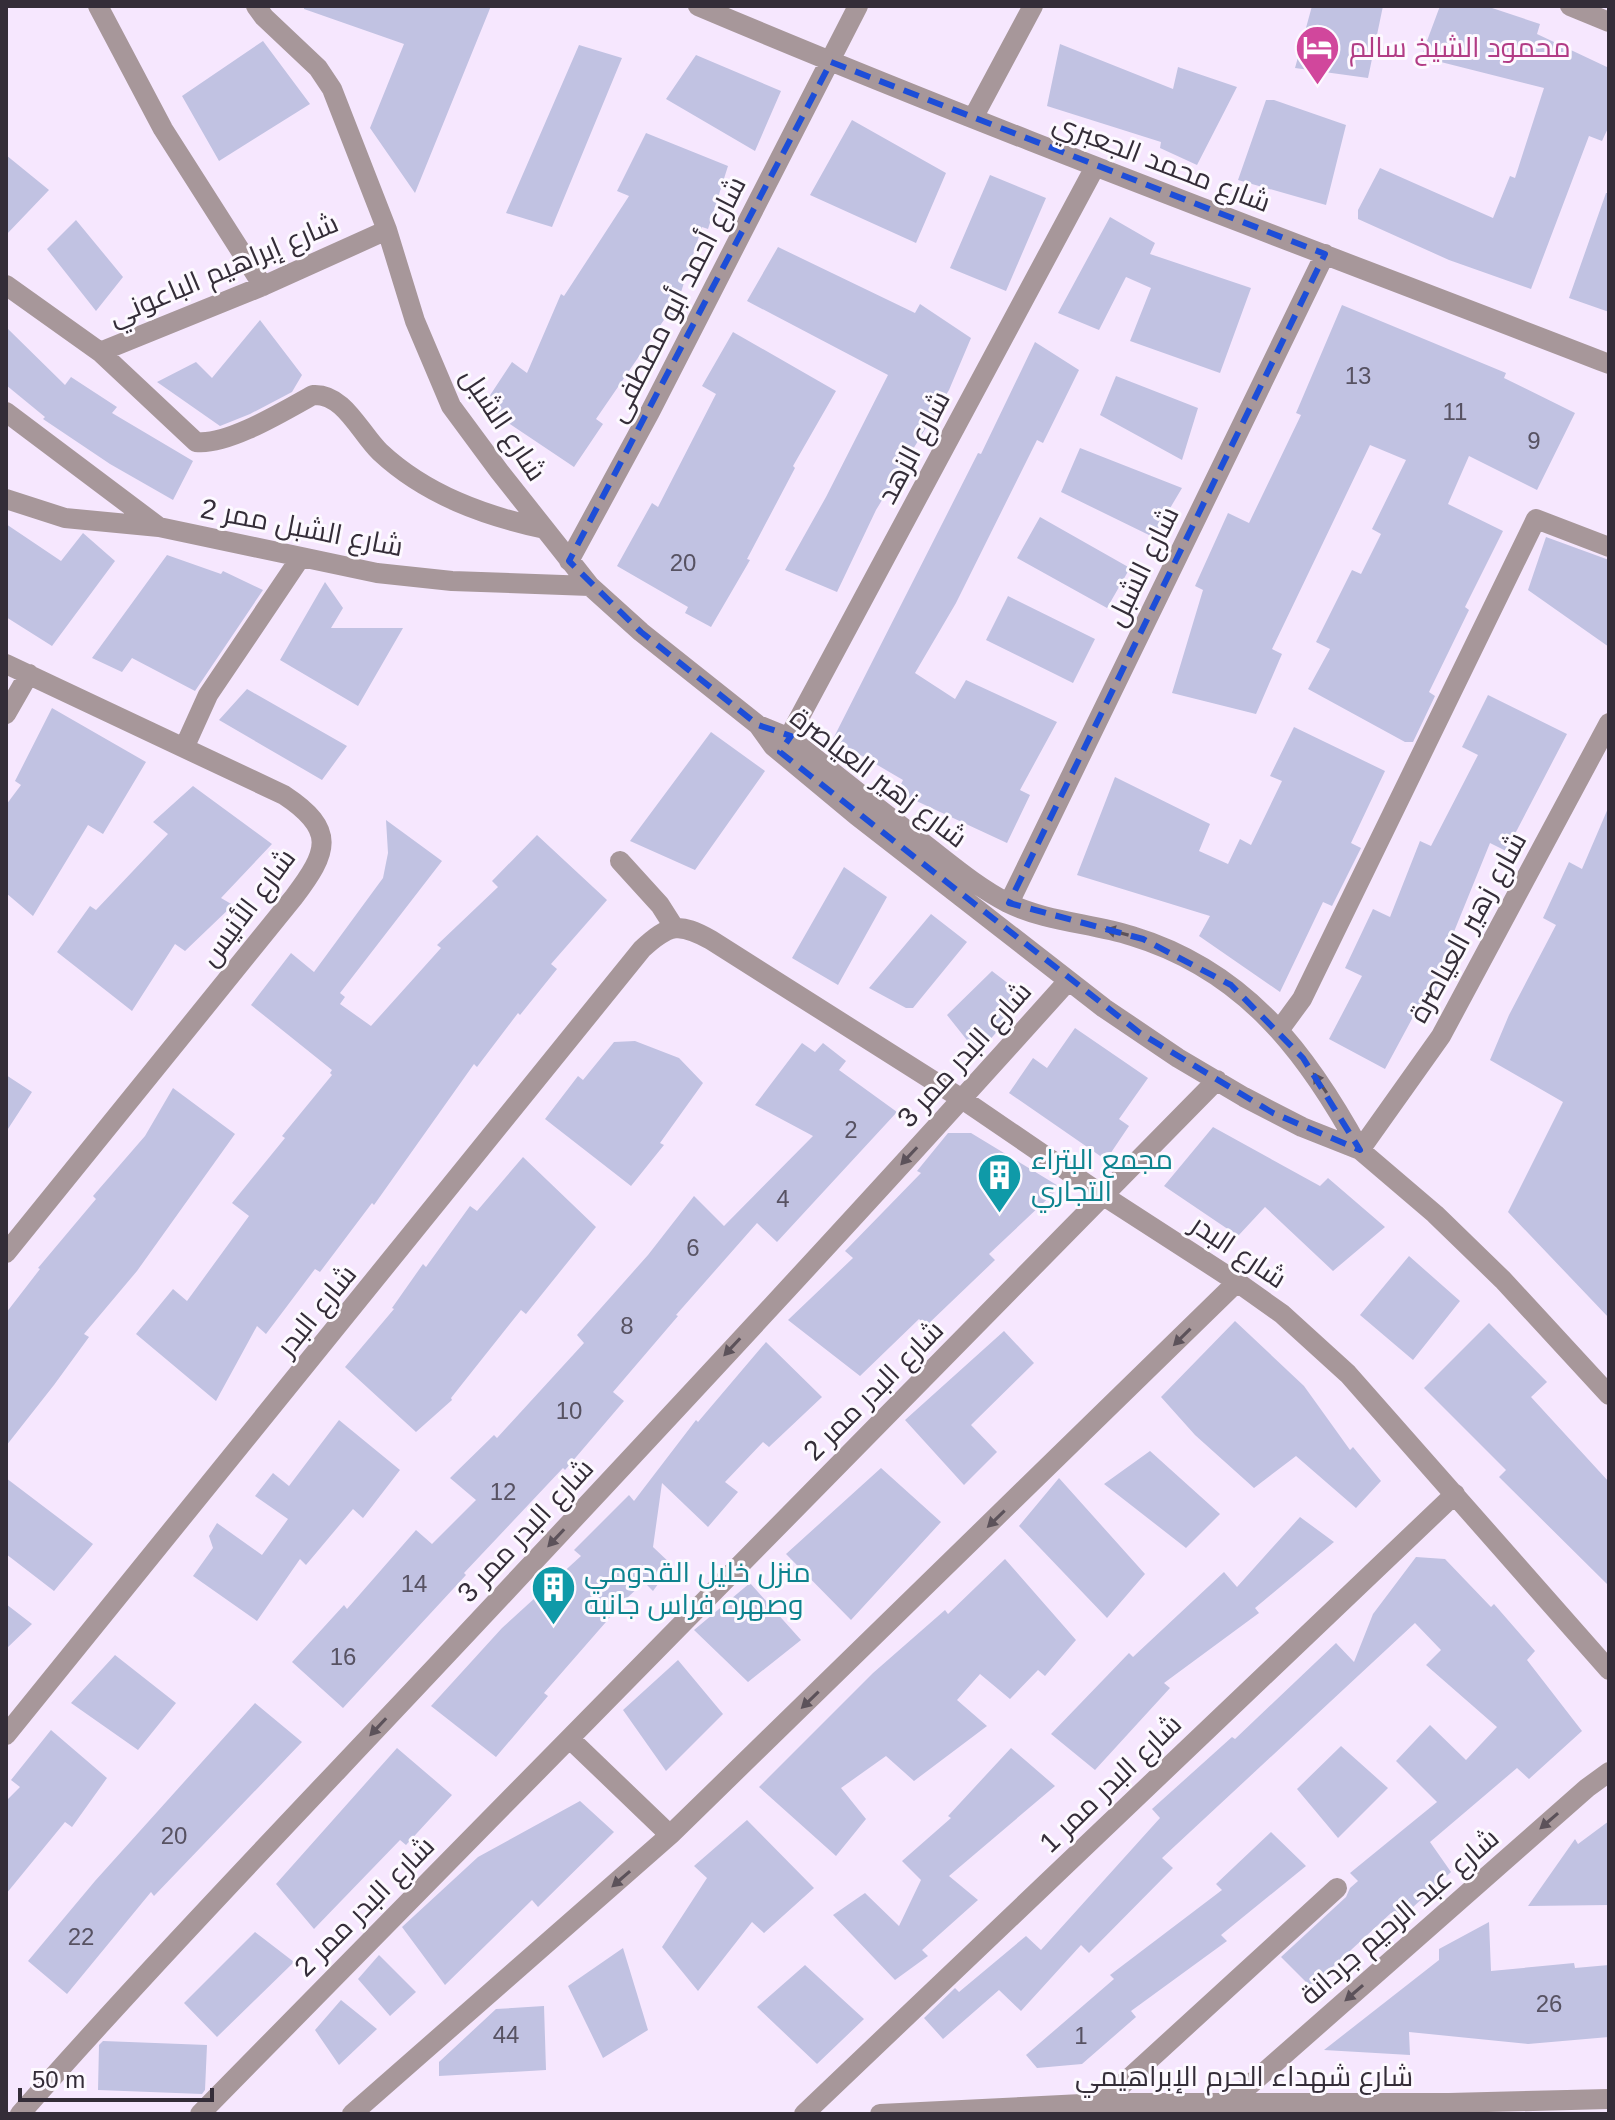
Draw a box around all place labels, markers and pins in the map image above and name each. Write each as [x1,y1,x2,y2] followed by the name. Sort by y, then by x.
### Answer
[1294,23,1342,86] hotel icon: محمود الشيخ سالم
[1349,32,1571,67] place label: محمود الشيخ سالم
[1031,1144,1173,1213] place label: مجمع البتراء التجاري
[976,1151,1024,1214] building icon: مجمع البتراء التجاري
[584,1557,811,1621] place label: منزل خليل القدومي وصهره فراس جانبه
[529,1564,577,1627] building icon: منزل خليل القدومي وصهره فراس جانبه

